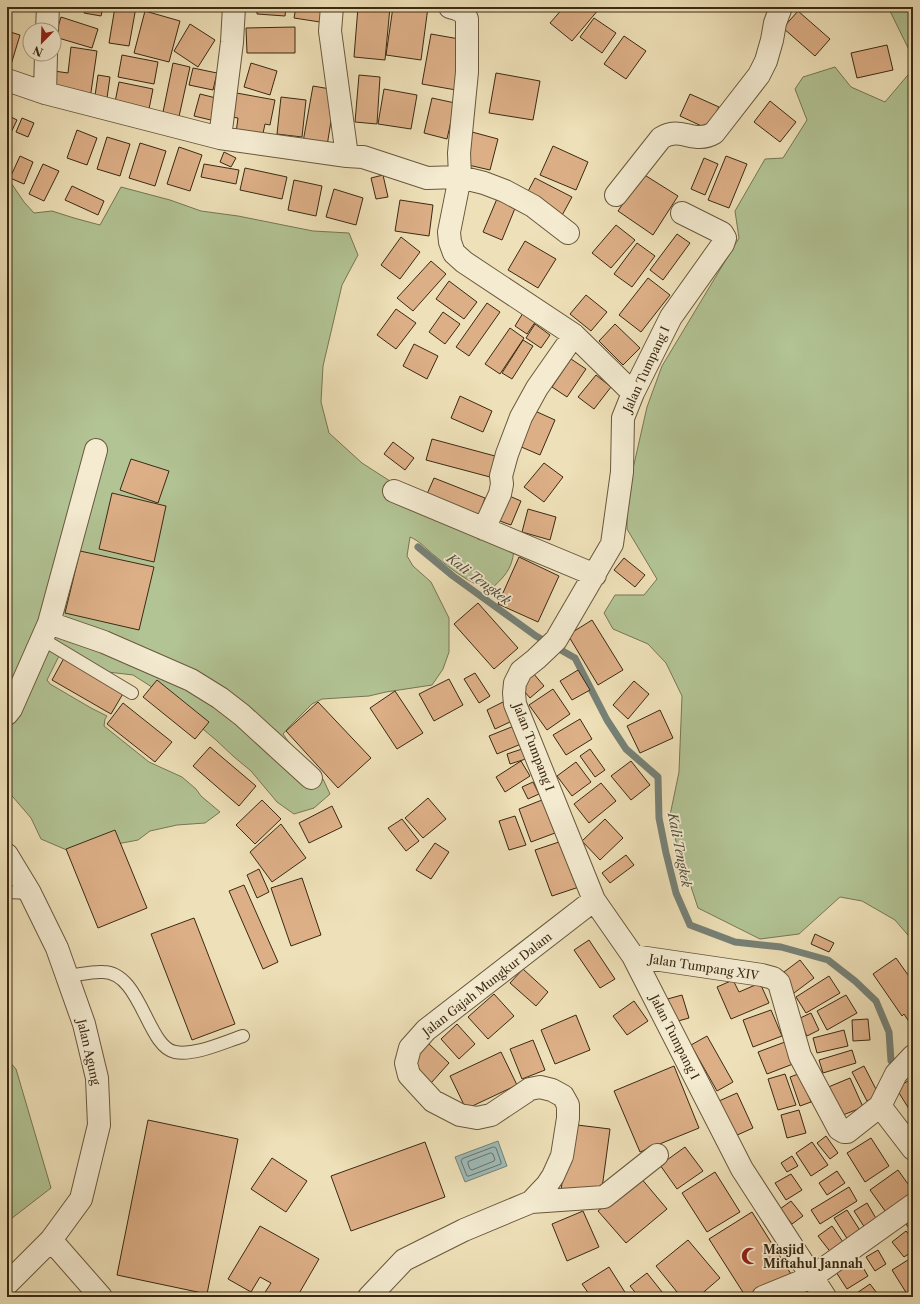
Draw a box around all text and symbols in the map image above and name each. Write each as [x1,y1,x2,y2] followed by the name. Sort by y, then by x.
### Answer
[22,22,62,62] north arrow
[31,43,45,60] text: N
[619,324,672,416] street label: Jalan Tumpang I
[443,549,514,608] water label: Kali Tengkek
[510,699,558,793] street label: Jalan Tumpang I
[665,810,695,889] water label: Kali Tengkek
[418,929,555,1040] street label: Jalan Gajah Mungkur Dalam
[646,951,760,983] street label: Jalan Tumpang XIV
[646,990,703,1082] street label: Jalan Tumpang I
[74,1016,104,1087] street label: Jalan Agung
[763,1242,864,1271] place label: Masjid Miftahul Jannah
[740,1246,760,1266] mosque icon: Masjid Miftahul Jannah

